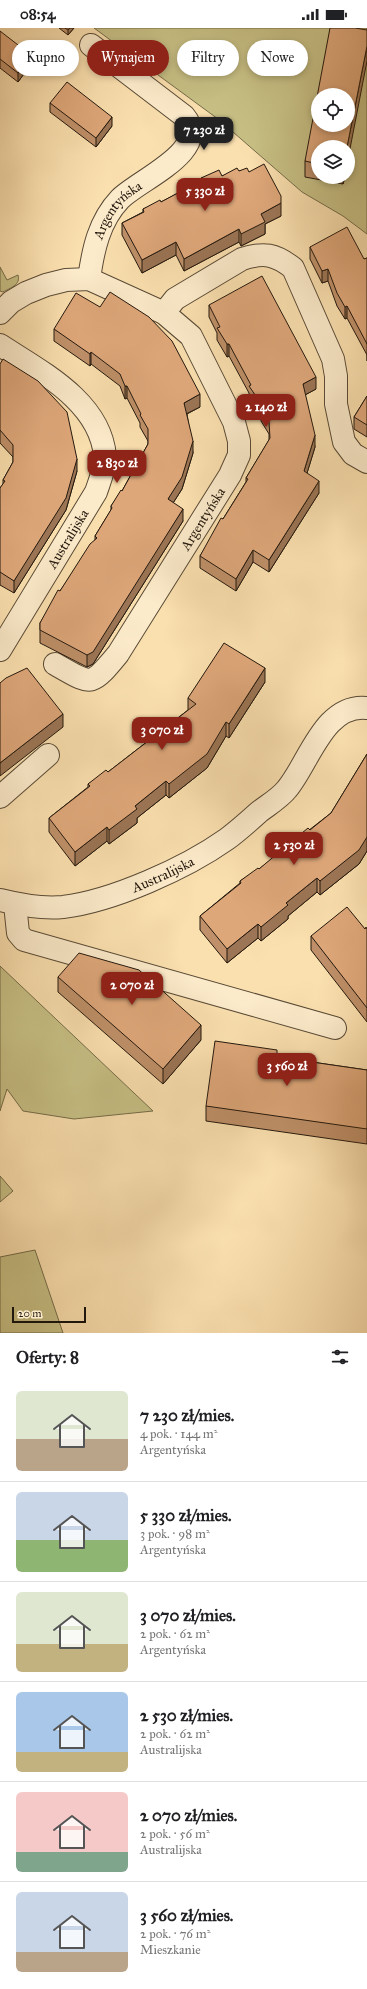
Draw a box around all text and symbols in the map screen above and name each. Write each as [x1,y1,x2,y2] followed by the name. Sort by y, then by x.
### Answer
[20,5,55,23] text: 08:54
[12,40,79,76] chip: Kupno
[87,40,169,76] chip: Wynajem
[177,40,239,76] chip: Filtry
[247,40,308,76] chip: Nowe
[311,88,355,184] map controls
[311,88,355,132] button: locate
[163,117,245,151] pin: 7 230 zł
[183,122,225,138] text: 7 230 zł
[311,140,355,184] button: layers
[89,177,145,242] street label: Argentyńska
[164,178,246,212] pin: 5 330 zł
[185,183,225,199] text: 5 330 zł
[225,394,307,428] pin: 2 140 zł
[245,399,287,415] text: 2 140 zł
[76,450,158,484] pin: 2 830 zł
[96,455,138,471] text: 2 830 zł
[176,484,229,555] street label: Argentyńska
[43,506,92,573] street label: Australijska
[121,717,203,751] pin: 3 070 zł
[141,722,183,738] text: 3 070 zł
[253,832,335,866] pin: 2 530 zł
[274,837,314,853] text: 2 530 zł
[128,853,197,896] street label: Australijska
[91,972,173,1006] pin: 2 070 zł
[110,977,154,993] text: 2 070 zł
[246,1053,328,1087] pin: 3 560 zł
[267,1058,307,1074] text: 3 560 zł
[12,1305,86,1324] scale bar
[18,1307,41,1320] text: 20 m
[329,1346,351,1368] icon: filters
[16,1347,79,1368] text: Oferty: 8
[140,1405,234,1426] text: 7 230 zł/mies.
[48,1407,96,1455] icon: home
[140,1426,217,1442] text: 4 pok. · 144 m²
[140,1442,206,1458] text: Argentyńska
[140,1505,231,1526] text: 5 330 zł/mies.
[48,1508,96,1556] icon: home
[140,1526,210,1542] text: 3 pok. · 98 m²
[140,1542,206,1558] text: Argentyńska
[140,1605,236,1626] text: 3 070 zł/mies.
[48,1608,96,1656] icon: home
[140,1626,210,1642] text: 2 pok. · 62 m²
[140,1642,206,1658] text: Argentyńska
[140,1705,233,1726] text: 2 530 zł/mies.
[48,1708,96,1756] icon: home
[140,1726,210,1742] text: 2 pok. · 62 m²
[140,1742,202,1758] text: Australijska
[140,1805,237,1826] text: 2 070 zł/mies.
[48,1808,96,1856] icon: home
[140,1826,210,1842] text: 2 pok. · 56 m²
[140,1842,202,1858] text: Australijska
[140,1905,233,1926] text: 3 560 zł/mies.
[48,1908,96,1956] icon: home
[140,1926,211,1942] text: 2 pok. · 76 m²
[140,1942,201,1958] text: Mieszkanie

